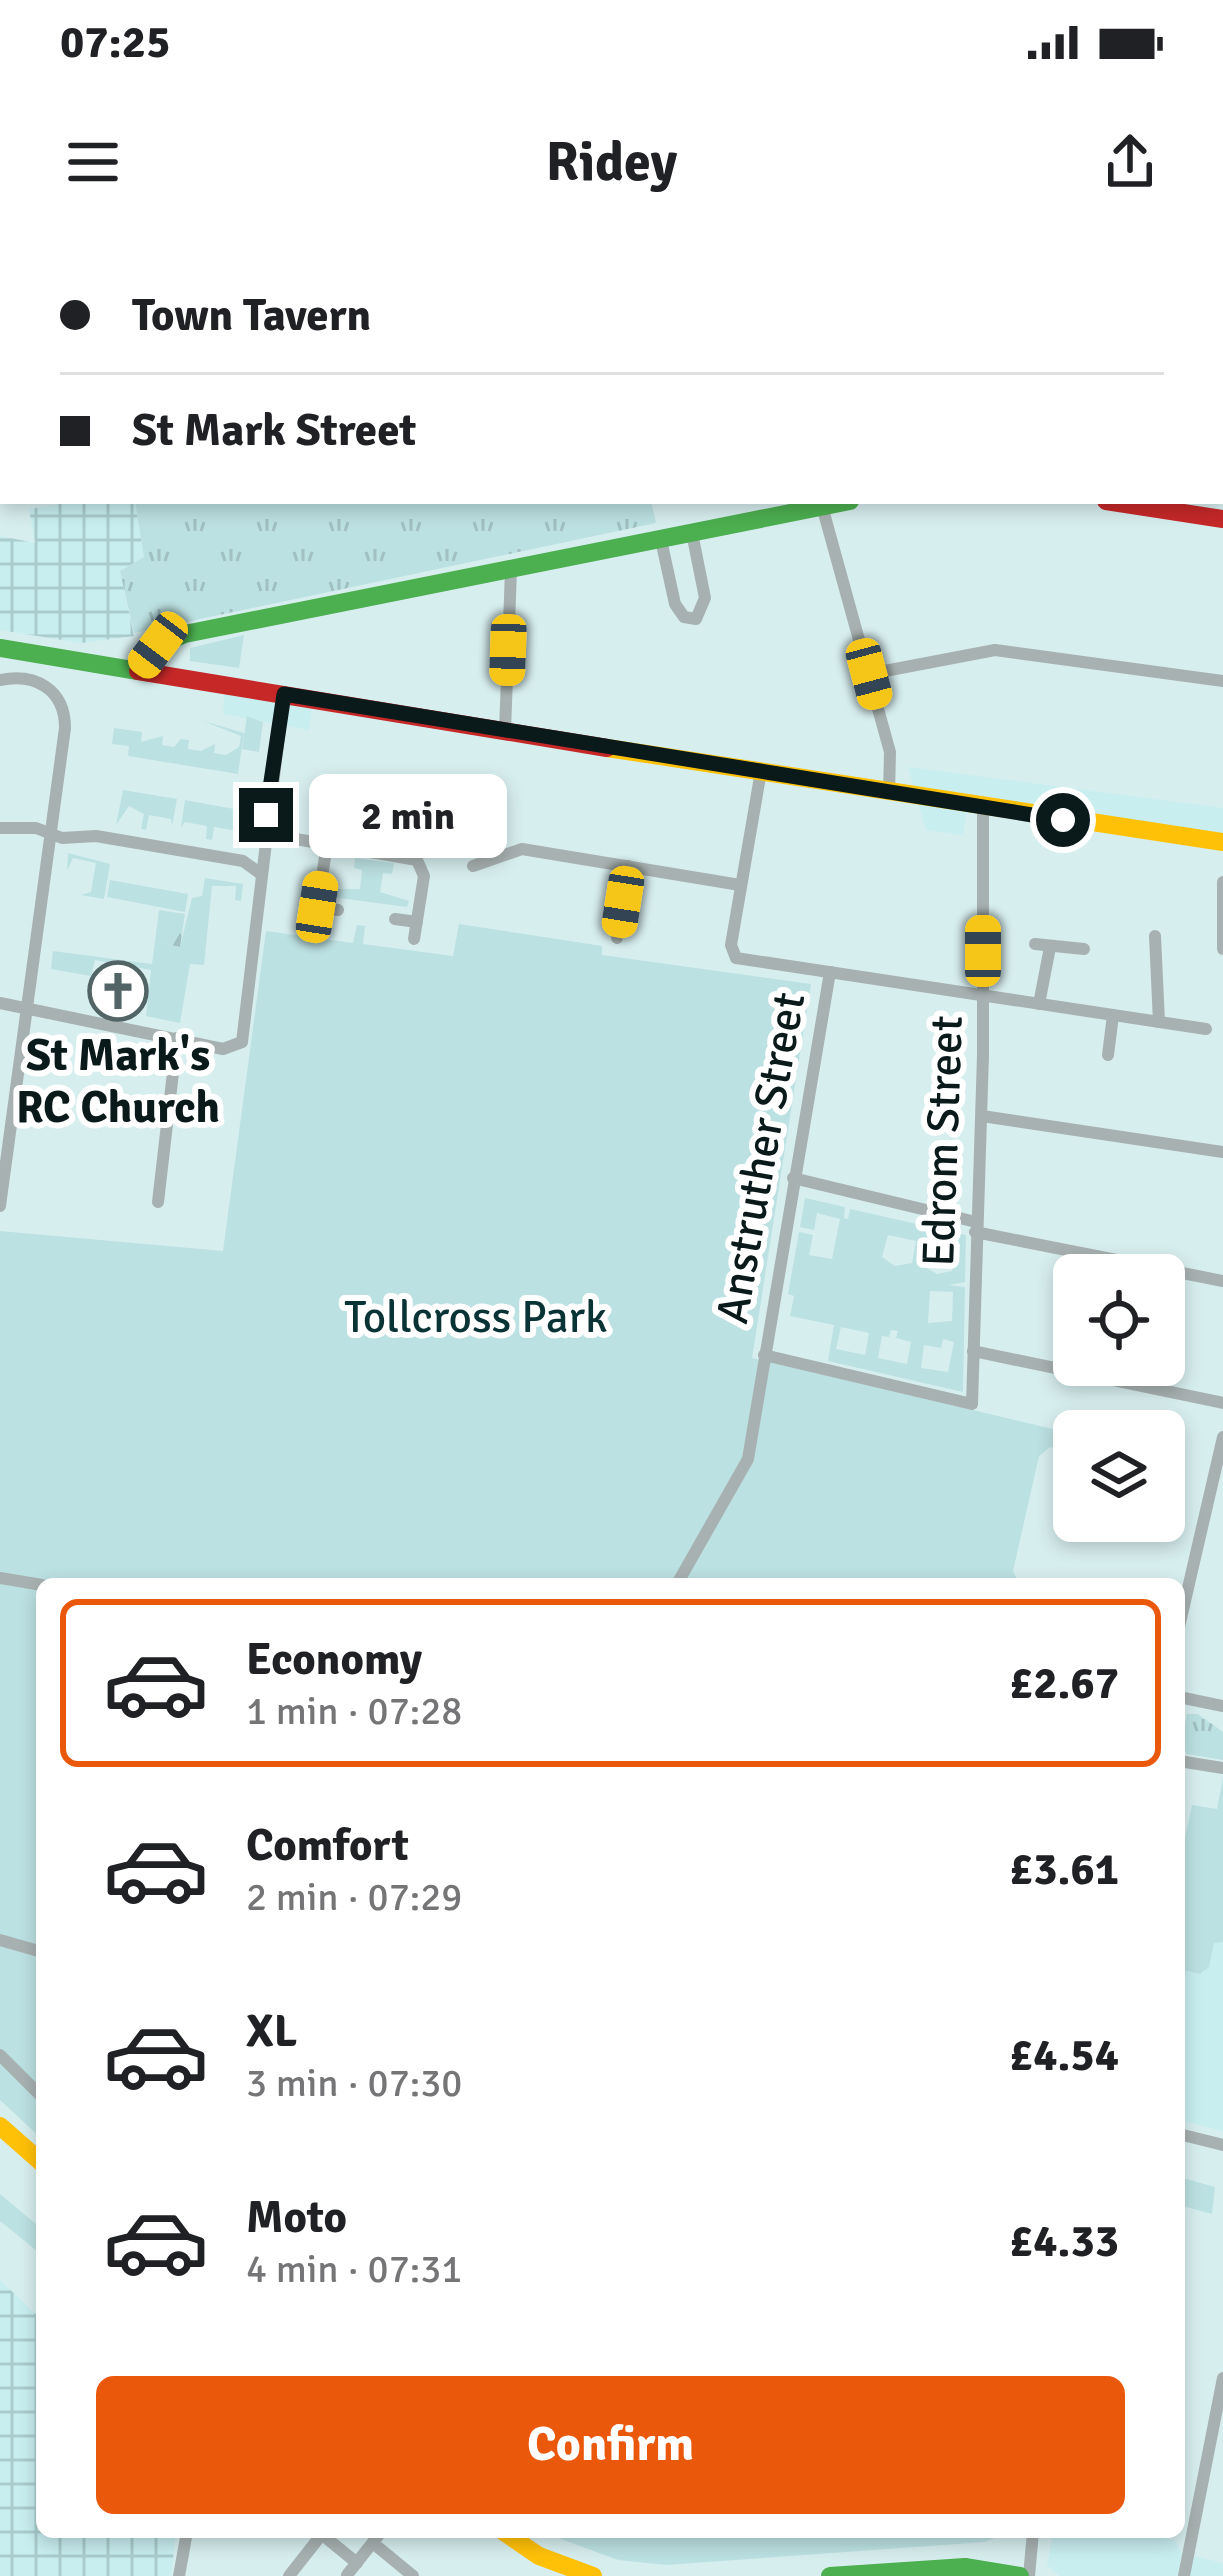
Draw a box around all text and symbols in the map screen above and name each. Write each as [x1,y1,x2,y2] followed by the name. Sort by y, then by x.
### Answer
[60,15,170,70] text: 07:25
[60,129,126,195] icon: menu
[546,129,677,196] text: Ridey
[1097,129,1163,195] icon: share
[132,288,371,343] text: Town Tavern
[132,403,416,458] text: St Mark Street
[122,605,194,685] car
[489,613,527,687] car
[842,635,896,713] car
[308,773,506,857] callout: 2 min
[239,788,293,842] route end
[361,792,455,840] text: 2 min
[1036,793,1090,847] route start
[600,864,646,940] car
[294,869,340,945] car
[965,915,1001,987] car
[87,960,149,1022] church icon: St Mark's RC Church
[705,988,817,1328] street label: Anstruther Street
[911,1015,975,1267] street label: Edrom Street
[16,1028,220,1135] place label: St Mark's RC Church
[1053,1254,1185,1542] map controls
[1053,1254,1185,1386] button: locate
[344,1290,608,1345] park label: Tollcross Park
[1053,1410,1185,1542] button: layers
[102,1629,210,1737] icon: car
[246,1632,422,1687] text: Economy
[1009,1656,1119,1711] text: £2.67
[246,1687,462,1735] text: 1 min · 07:28
[102,1815,210,1923] icon: car
[246,1818,409,1873] text: Comfort
[1009,1842,1119,1897] text: £3.61
[246,1873,462,1921] text: 2 min · 07:29
[102,2001,210,2109] icon: car
[246,2004,297,2059] text: XL
[1009,2028,1119,2083] text: £4.54
[246,2059,462,2107] text: 3 min · 07:30
[102,2187,210,2295] icon: car
[246,2190,347,2245] text: Moto
[1009,2214,1119,2269] text: £4.33
[246,2245,462,2293] text: 4 min · 07:31
[96,2376,1125,2514] button: Confirm

